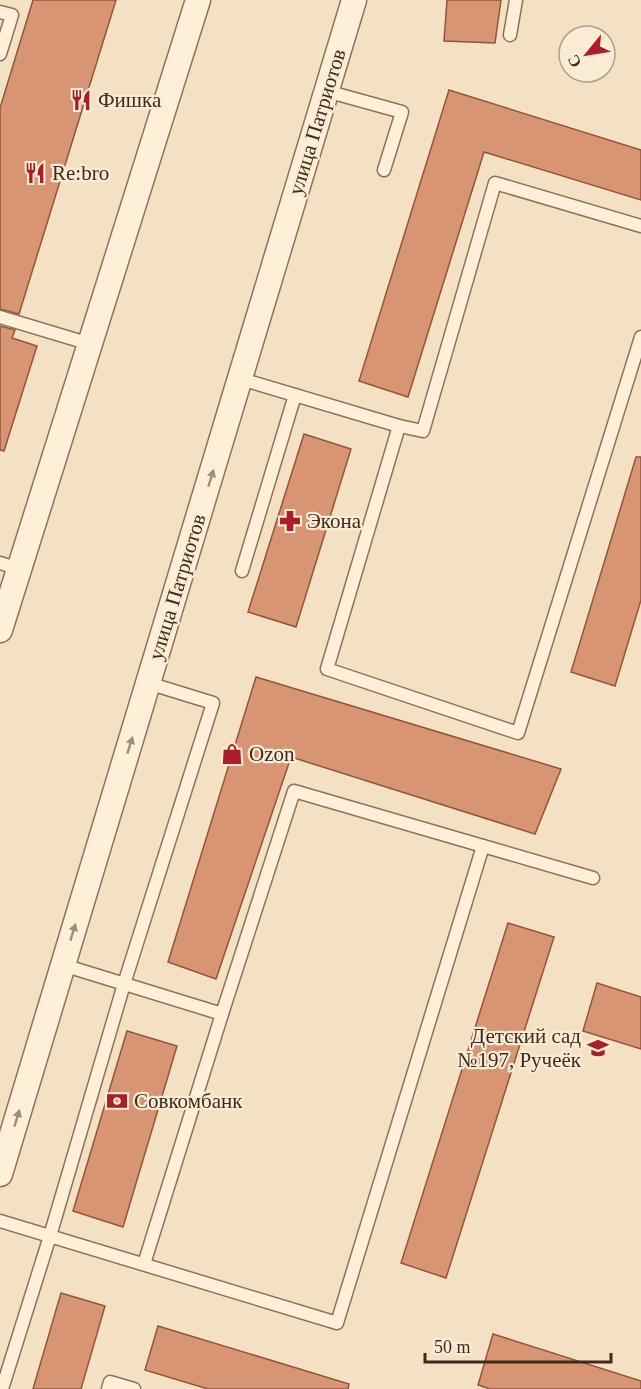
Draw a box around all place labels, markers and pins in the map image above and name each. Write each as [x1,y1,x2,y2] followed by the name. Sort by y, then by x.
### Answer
[69,88,93,112] restaurant icon: Фишка
[98,88,162,112] place label: Фишка
[23,161,47,185] restaurant icon: Re:bro
[52,161,109,185] place label: Re:bro
[278,509,302,533] pharmacy icon: Экона
[307,509,362,533] place label: Экона
[220,742,244,766] shop icon: Ozon
[249,742,295,766] place label: Ozon
[457,1024,582,1072] place label: Детский сад №197, Ручеёк
[586,1036,610,1060] school or university icon: Детский сад №197, Ручеёк
[105,1089,129,1113] bank icon: Совкомбанк
[134,1089,243,1113] place label: Совкомбанк

